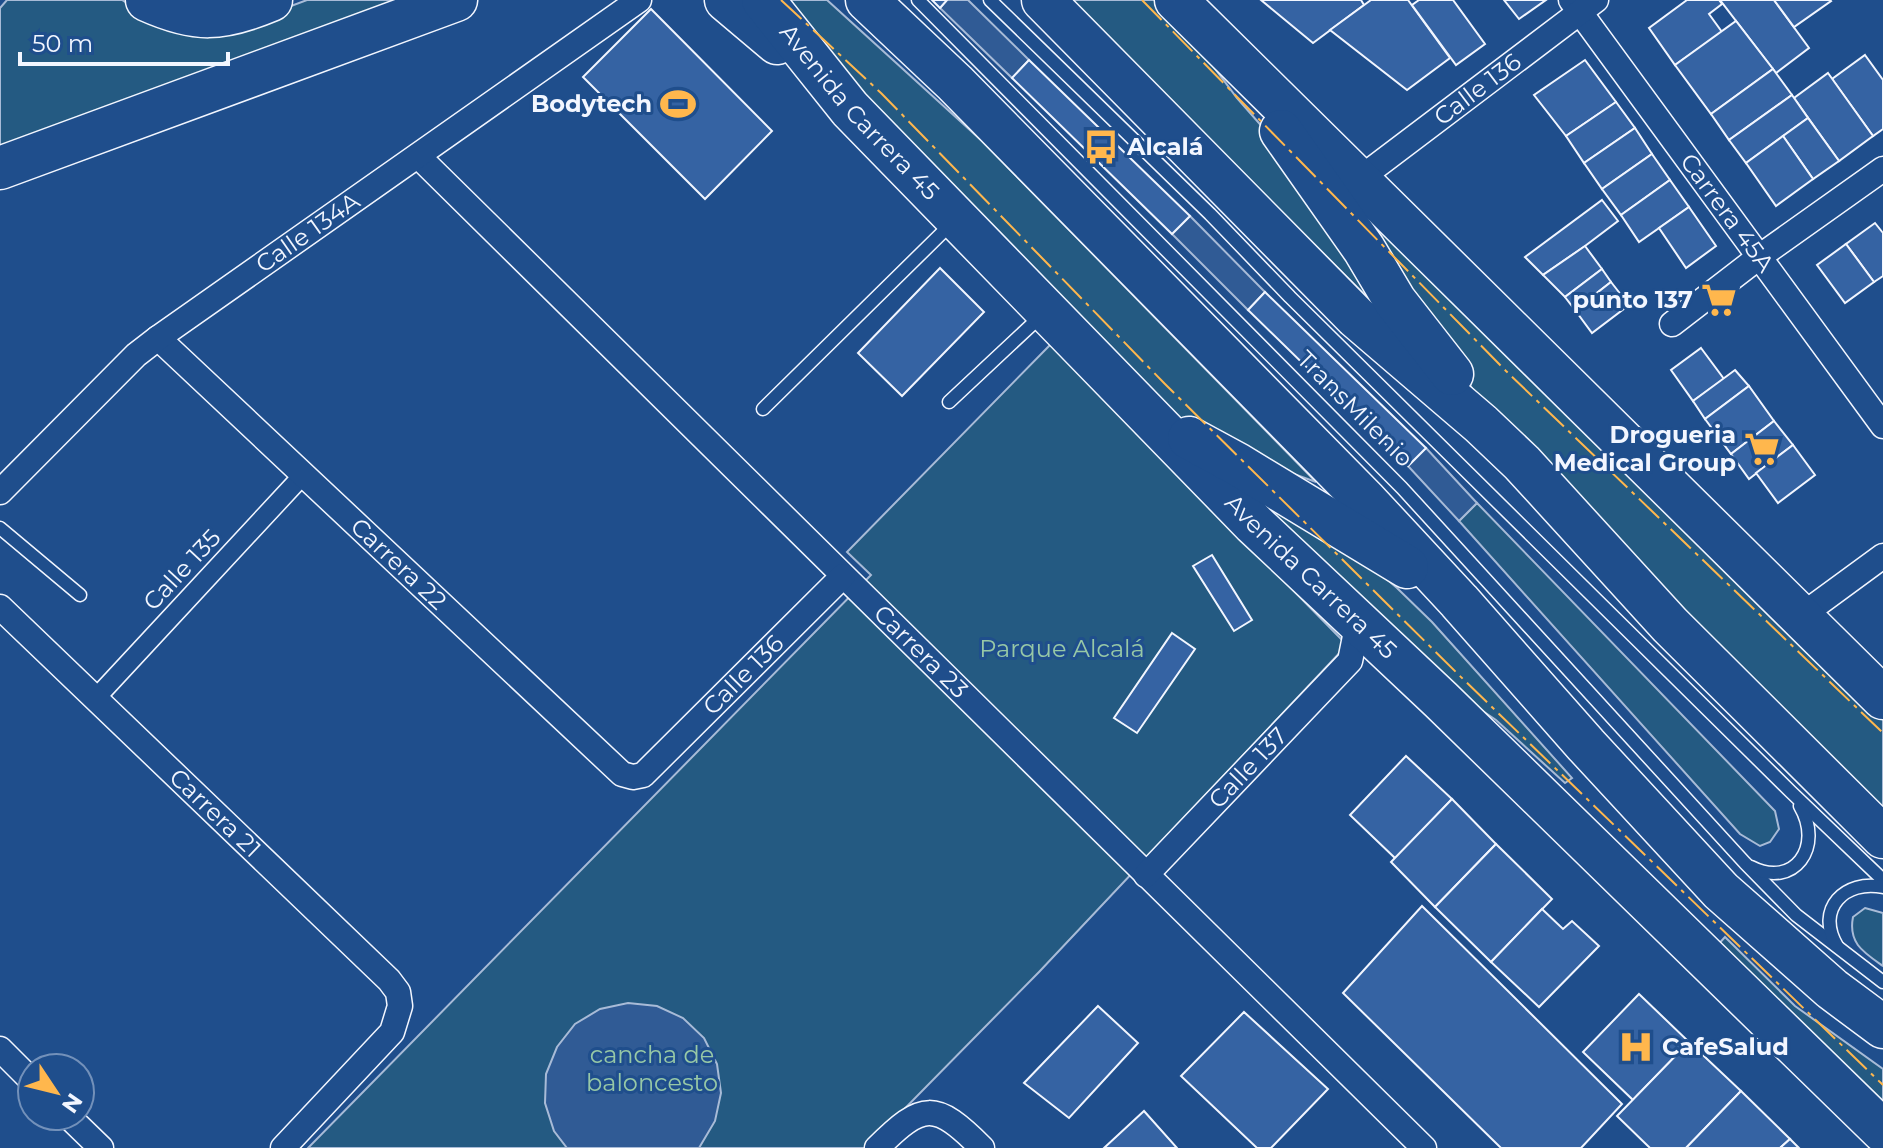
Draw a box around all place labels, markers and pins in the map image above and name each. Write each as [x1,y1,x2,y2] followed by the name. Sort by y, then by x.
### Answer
[659,85,697,123] sports icon: Bodytech
[531,89,652,118] place label: Bodytech
[1082,128,1120,166] bus stop icon: Alcalá
[1126,132,1204,161] place label: Alcalá
[1700,281,1738,319] supermarket icon: punto 137
[1573,285,1693,314] place label: punto 137
[1554,420,1736,477] place label: Drogueria Medical Group
[1743,430,1781,468] supermarket icon: Drogueria Medical Group
[1617,1028,1655,1066] hospital icon: CafeSalud
[1662,1032,1789,1061] place label: CafeSalud

